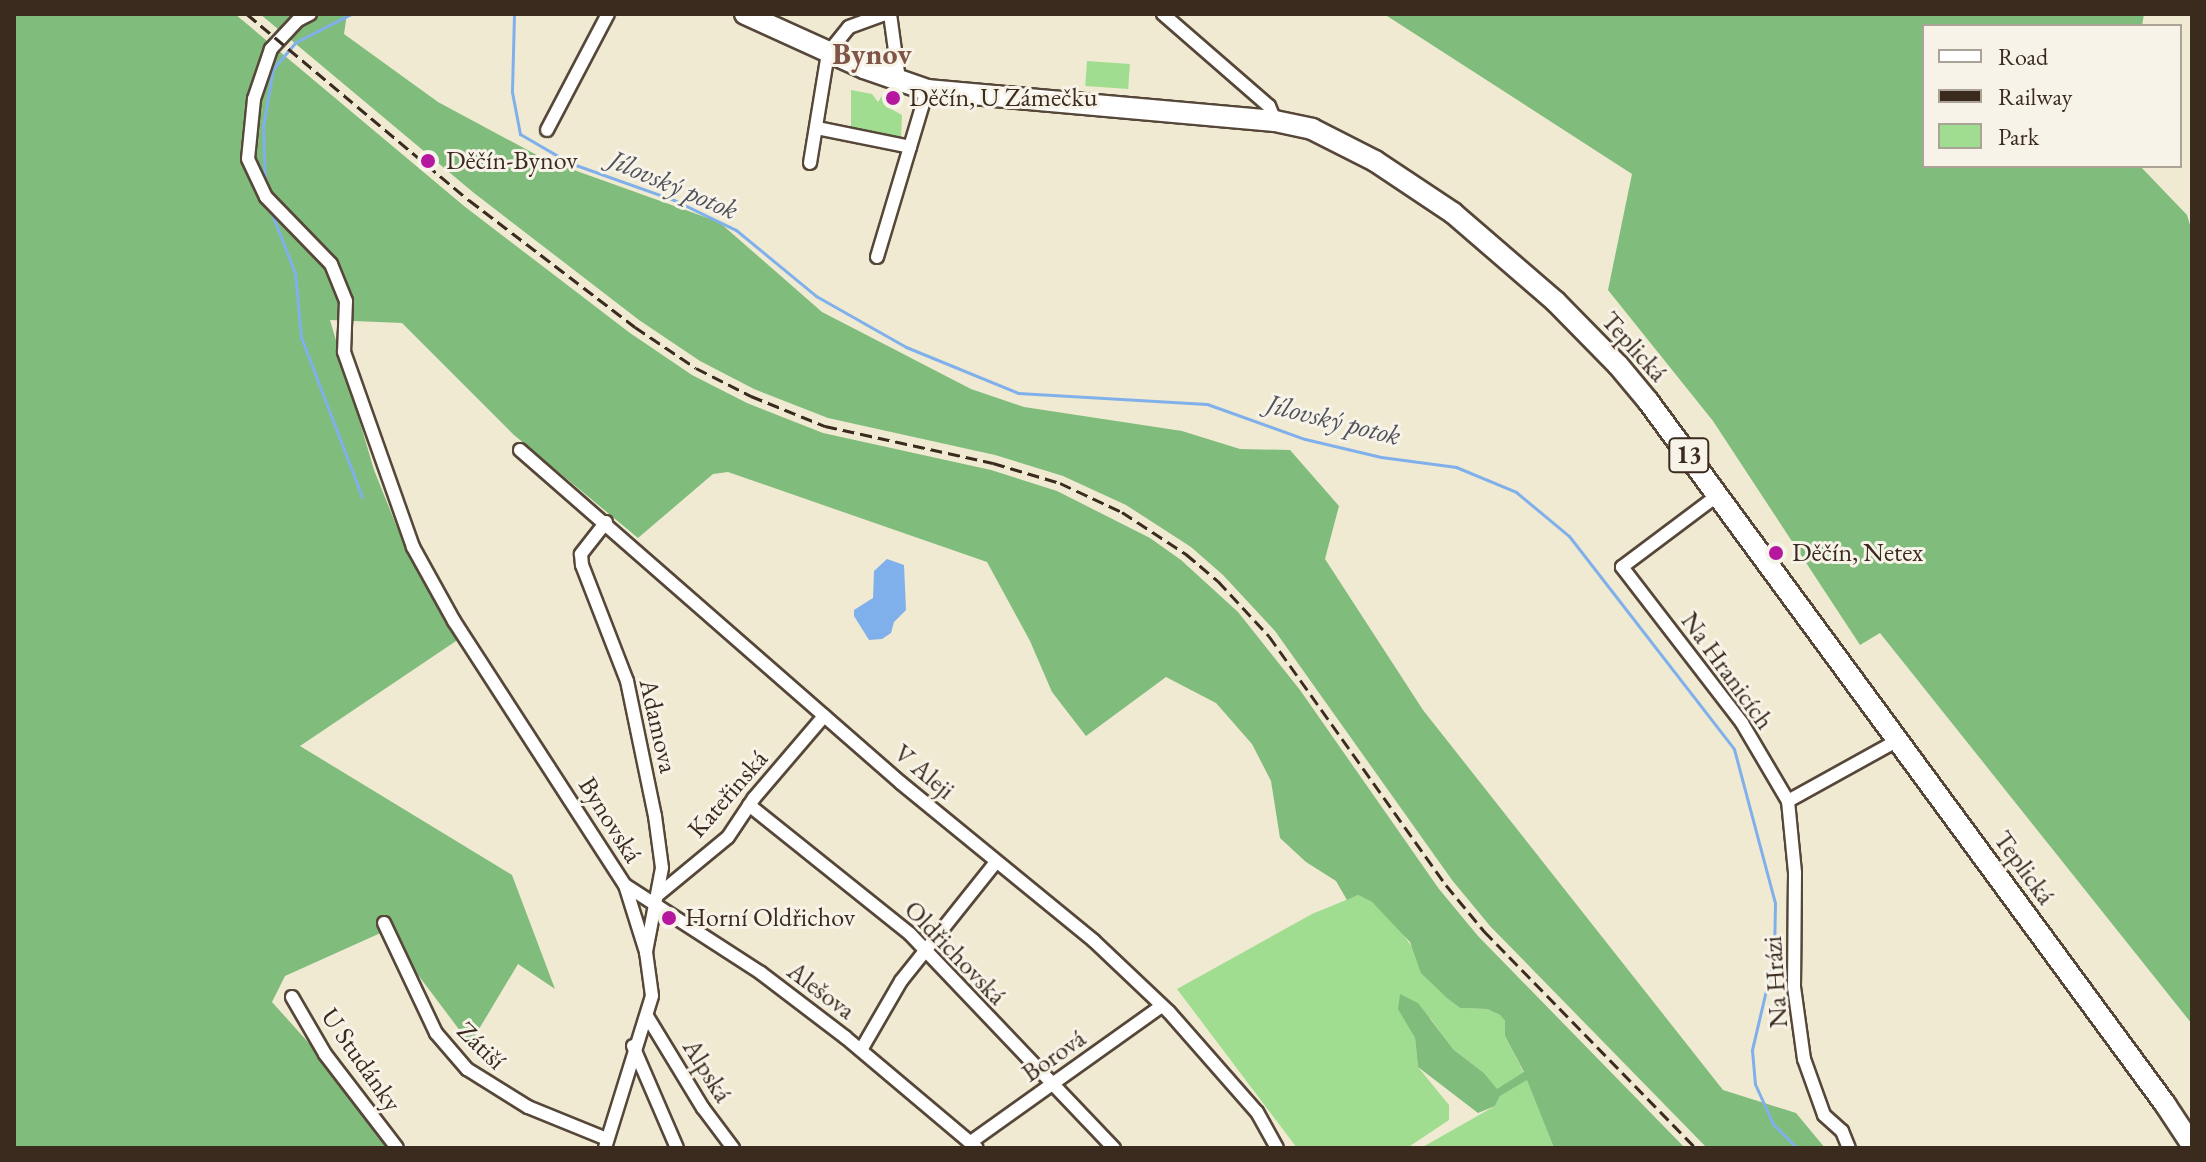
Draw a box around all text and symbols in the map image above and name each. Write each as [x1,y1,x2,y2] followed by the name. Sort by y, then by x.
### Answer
[1922,24,2182,168] legend
[832,36,912,72] district label: Bynov
[1998,41,2048,72] text: Road
[1998,81,2072,112] text: Railway
[909,82,1097,114] place label: Děčín, U Zámečku
[884,89,902,107] marker: Děčín, U Zámečku
[1998,121,2039,152] text: Park
[604,142,744,226] water label: Jílovský potok
[446,145,578,177] place label: Děčín-Bynov
[417,150,439,172] marker: Děčín-Bynov
[1594,305,1674,389] street label: Teplická
[1264,386,1404,452] water label: Jílovský potok
[1667,435,1711,475] road number: 13
[1792,537,1923,569] place label: Děčín, Netex
[1767,544,1785,562] marker: Děčín, Netex
[1674,606,1780,736] street label: Na Hranicích
[632,676,684,776] street label: Adamova
[887,738,961,806] street label: V Aleji
[681,744,775,844] street label: Kateřinská
[572,771,648,869] street label: Bynovská
[1987,825,2061,911] street label: Teplická
[898,894,1012,1012] street label: Oldřichovská
[685,902,855,934] place label: Horní Oldřichov
[660,909,678,927] marker: Horní Oldřichov
[1757,935,1795,1029] street label: Na Hrázi
[781,955,861,1027] street label: Alešova
[314,1002,408,1118] street label: U Studánky
[450,1016,512,1076] street label: Zátiší
[1016,1023,1092,1089] street label: Borová
[676,1034,738,1108] street label: Alpská

